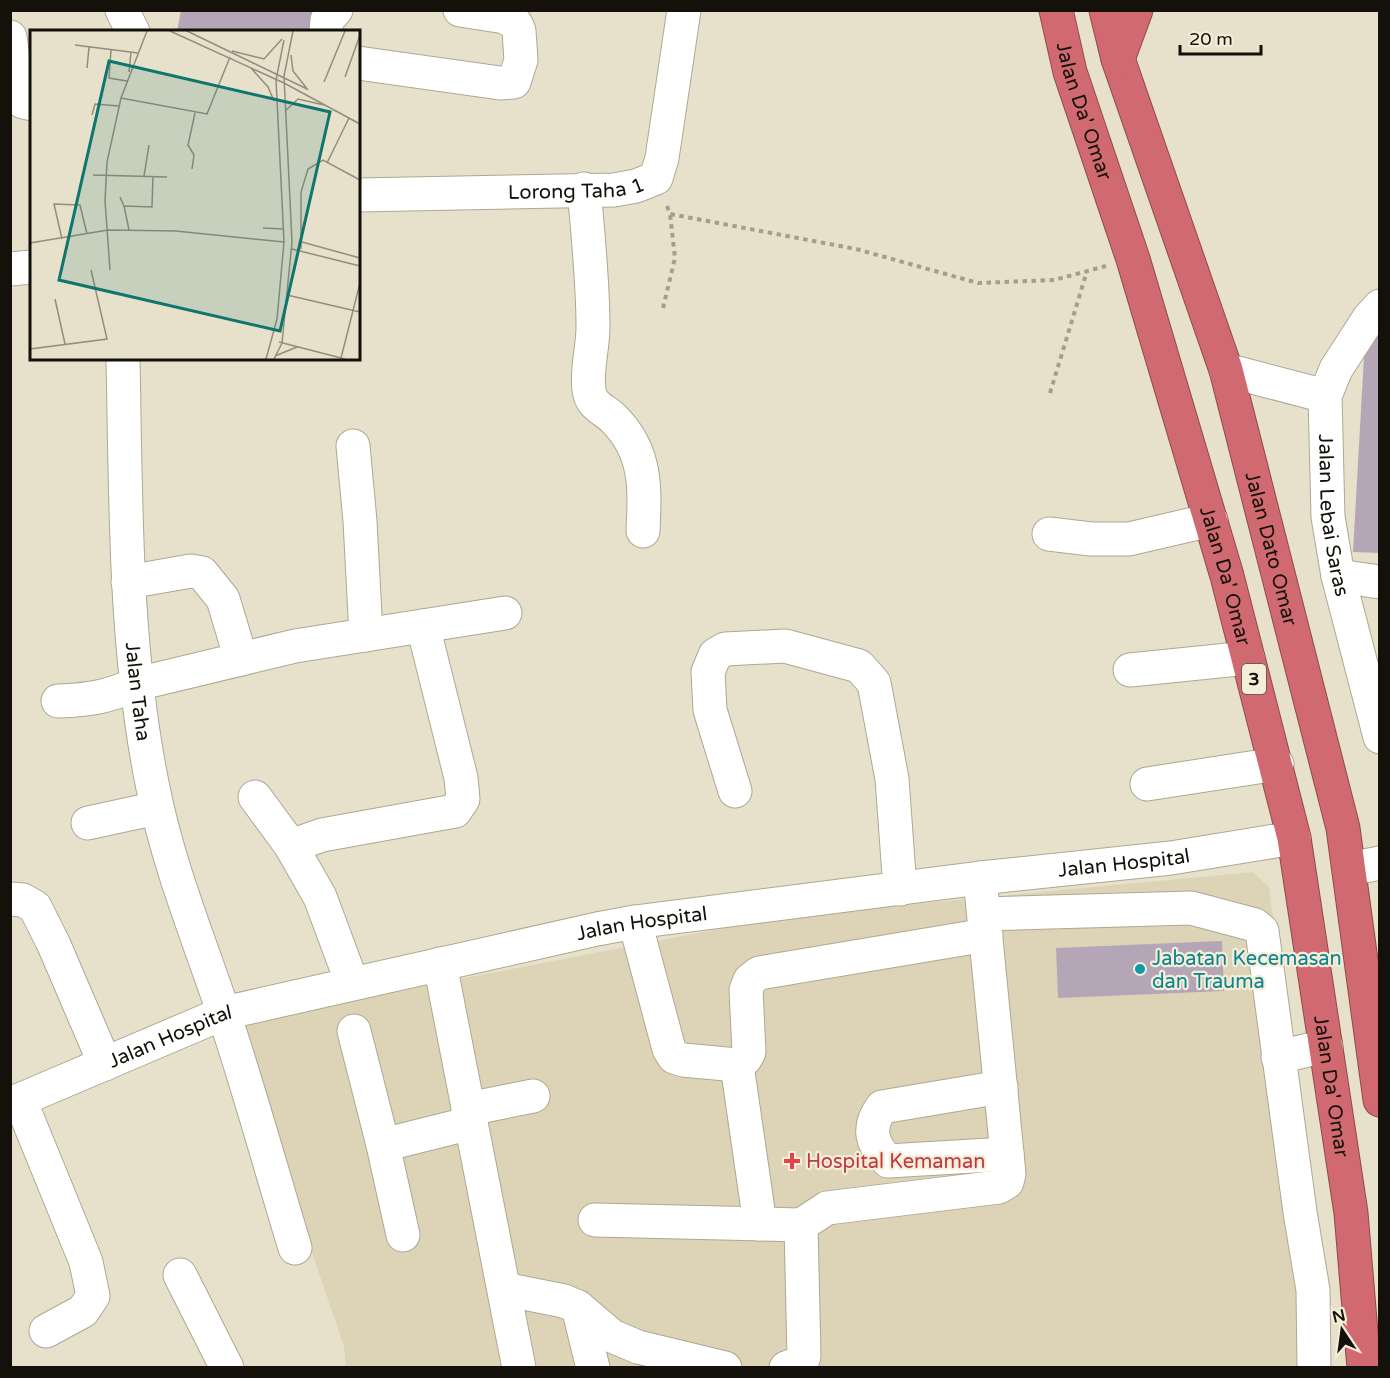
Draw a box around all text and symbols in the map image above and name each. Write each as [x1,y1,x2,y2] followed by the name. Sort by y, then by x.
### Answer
[1180,18,1261,56] scale bar
[1189,28,1233,50] text: 20 m
[30,30,360,360] inset map
[1051,40,1117,184] street label: Jalan Da' Omar
[508,173,648,205] street label: Lorong Taha 1
[1313,434,1354,599] street label: Jalan Lebai Saras
[1239,469,1302,629] street label: Jalan Dato Omar
[1194,504,1255,648] street label: Jalan Da' Omar
[120,641,155,743] street label: Jalan Taha
[1242,664,1266,694] road number: 3
[1057,844,1192,883] street label: Jalan Hospital
[574,902,709,946] street label: Jalan Hospital
[1152,947,1342,994] place label: Jabatan Kecemasan dan Trauma
[1133,962,1147,976] marker: Jabatan Kecemasan dan Trauma
[105,1001,234,1074] street label: Jalan Hospital
[1308,1014,1353,1159] street label: Jalan Da' Omar
[806,1150,985,1174] place label: Hospital Kemaman
[783,1152,801,1170] marker: Hospital Kemaman
[1312,1300,1372,1360] north arrow
[1330,1305,1347,1328] text: N

